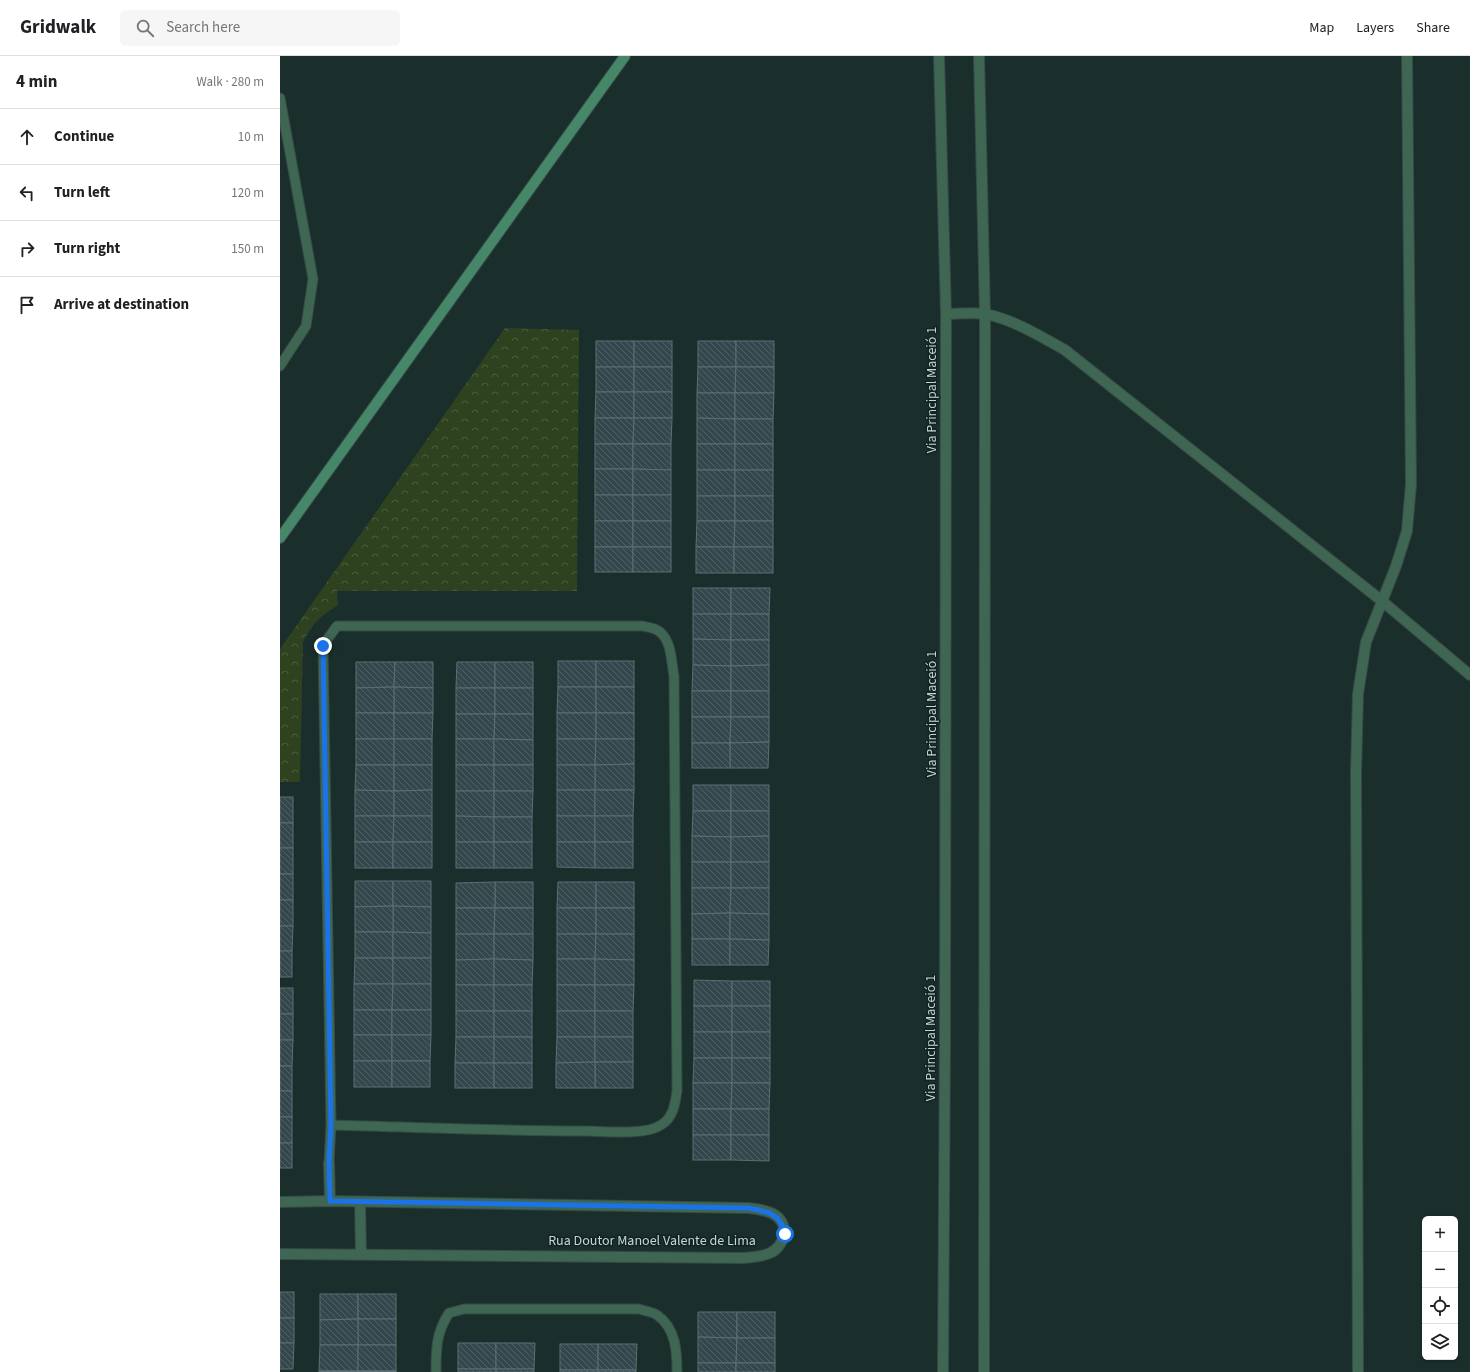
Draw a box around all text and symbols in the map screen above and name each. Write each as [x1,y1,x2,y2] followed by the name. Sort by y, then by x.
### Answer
[120,10,400,46] search box
[20,14,96,41] text: Gridwalk
[134,17,156,39] icon: search
[166,17,240,38] text: Search here
[1309,18,1334,38] text: Map
[1356,18,1394,38] text: Layers
[1416,18,1450,38] text: Share
[16,70,57,94] text: 4 min
[196,73,264,91] text: Walk · 280 m
[16,126,38,148] icon: ahead
[54,126,114,147] text: Continue
[238,128,264,146] text: 10 m
[16,182,38,204] icon: left
[54,182,110,203] text: Turn left
[231,184,264,202] text: 120 m
[16,238,38,260] icon: right
[54,238,120,259] text: Turn right
[231,240,264,258] text: 150 m
[16,294,38,316] icon: arrive
[54,294,189,315] text: Arrive at destination
[922,327,942,453] street label: Via Principal Maceió 1
[314,637,332,655] route end
[922,651,942,777] street label: Via Principal Maceió 1
[921,975,941,1101] street label: Via Principal Maceió 1
[1422,1216,1458,1360] map controls
[1422,1216,1458,1252] button: +
[776,1225,794,1243] route start
[548,1231,756,1251] street label: Rua Doutor Manoel Valente de Lima
[1422,1252,1458,1288] button: −
[1422,1288,1458,1324] button: locate
[1422,1324,1458,1360] button: layers

